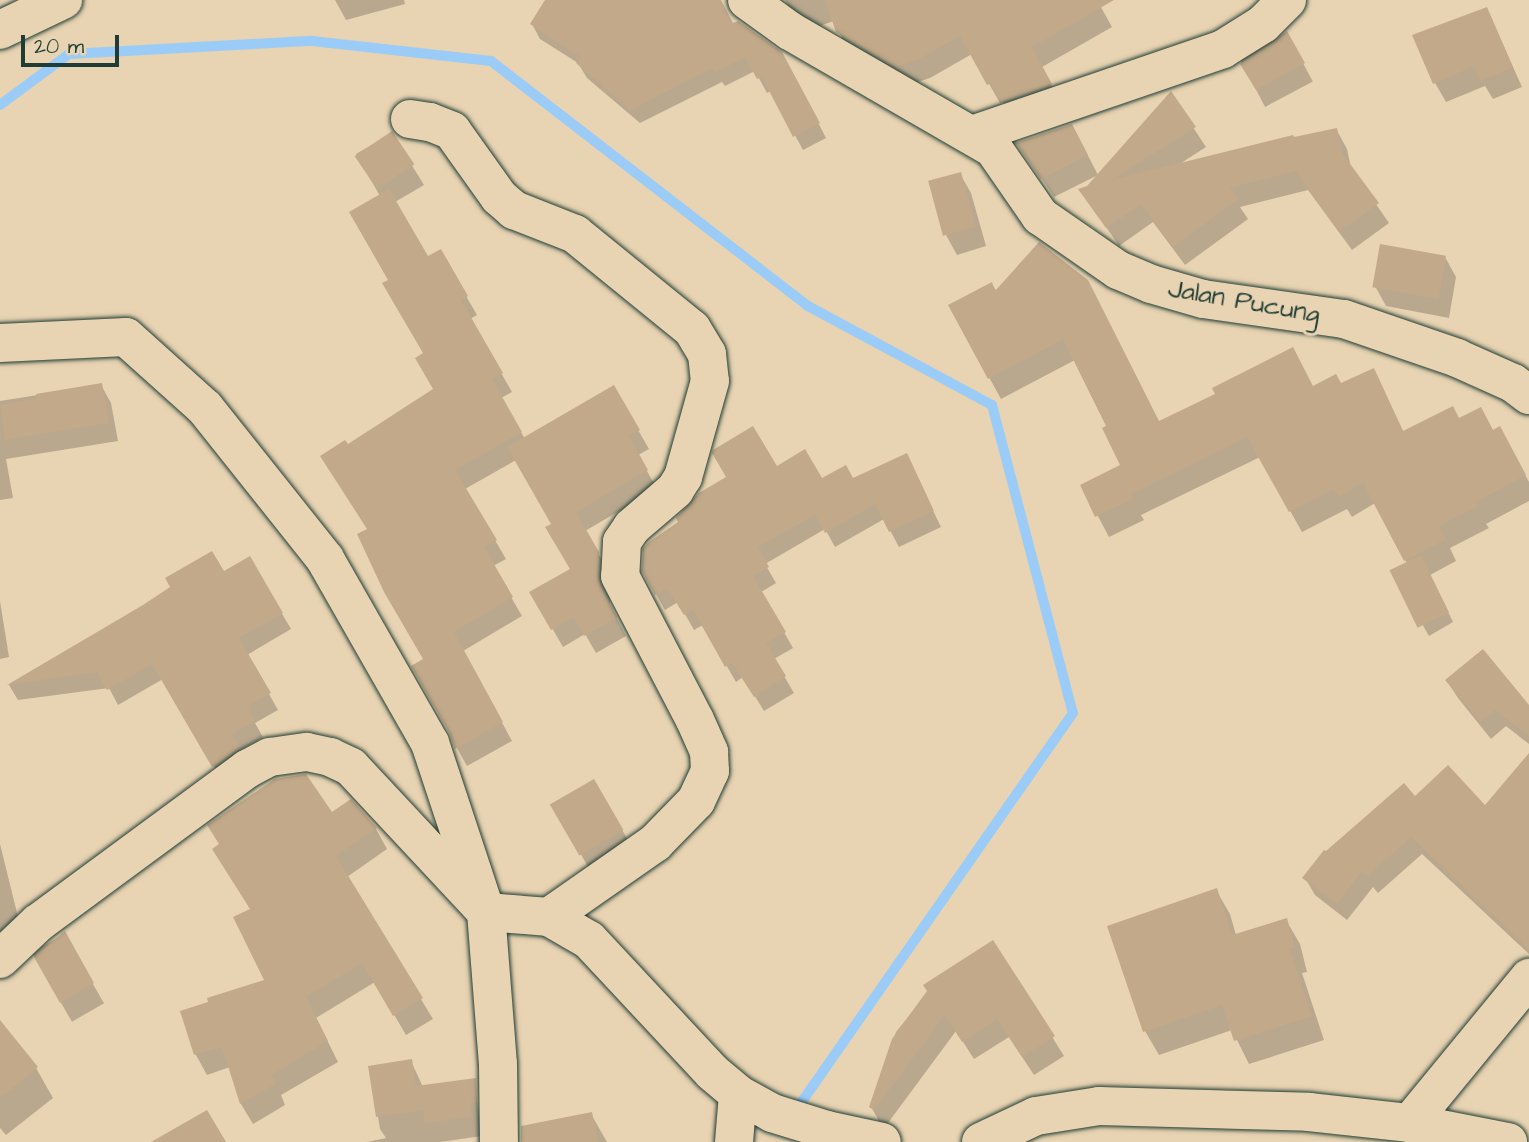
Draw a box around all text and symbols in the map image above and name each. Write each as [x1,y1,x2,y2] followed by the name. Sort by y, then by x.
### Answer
[24,21,122,65] scale bar
[34,32,84,61] text: 20 m
[1166,273,1322,331] street label: Jalan Pucung

